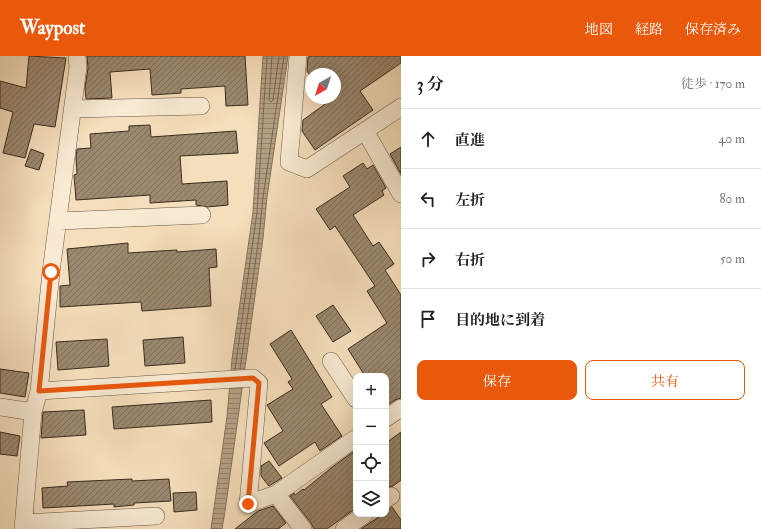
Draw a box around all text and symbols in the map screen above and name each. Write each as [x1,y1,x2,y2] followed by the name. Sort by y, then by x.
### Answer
[20,16,85,40] text: Waypost
[585,21,613,38] text: 地図
[635,21,663,38] text: 経路
[685,21,741,38] text: 保存済み
[305,68,341,104] north arrow
[417,74,444,95] text: 3 分
[681,76,745,92] text: 徒歩 · 170 m
[417,128,439,150] icon: ahead
[455,131,485,150] text: 直進
[719,131,745,147] text: 40 m
[417,188,439,210] icon: left
[455,191,485,210] text: 左折
[719,191,745,207] text: 80 m
[417,248,439,270] icon: right
[455,251,485,270] text: 右折
[720,251,745,267] text: 50 m
[42,263,60,281] route start
[417,308,439,330] icon: arrive
[455,311,545,330] text: 目的地に到着
[417,360,577,400] button: 保存
[585,360,745,400] button: 共有
[353,373,389,517] map controls
[353,373,389,409] button: +
[353,409,389,445] button: −
[353,445,389,481] button: locate
[353,481,389,517] button: layers
[239,495,257,513] route end

